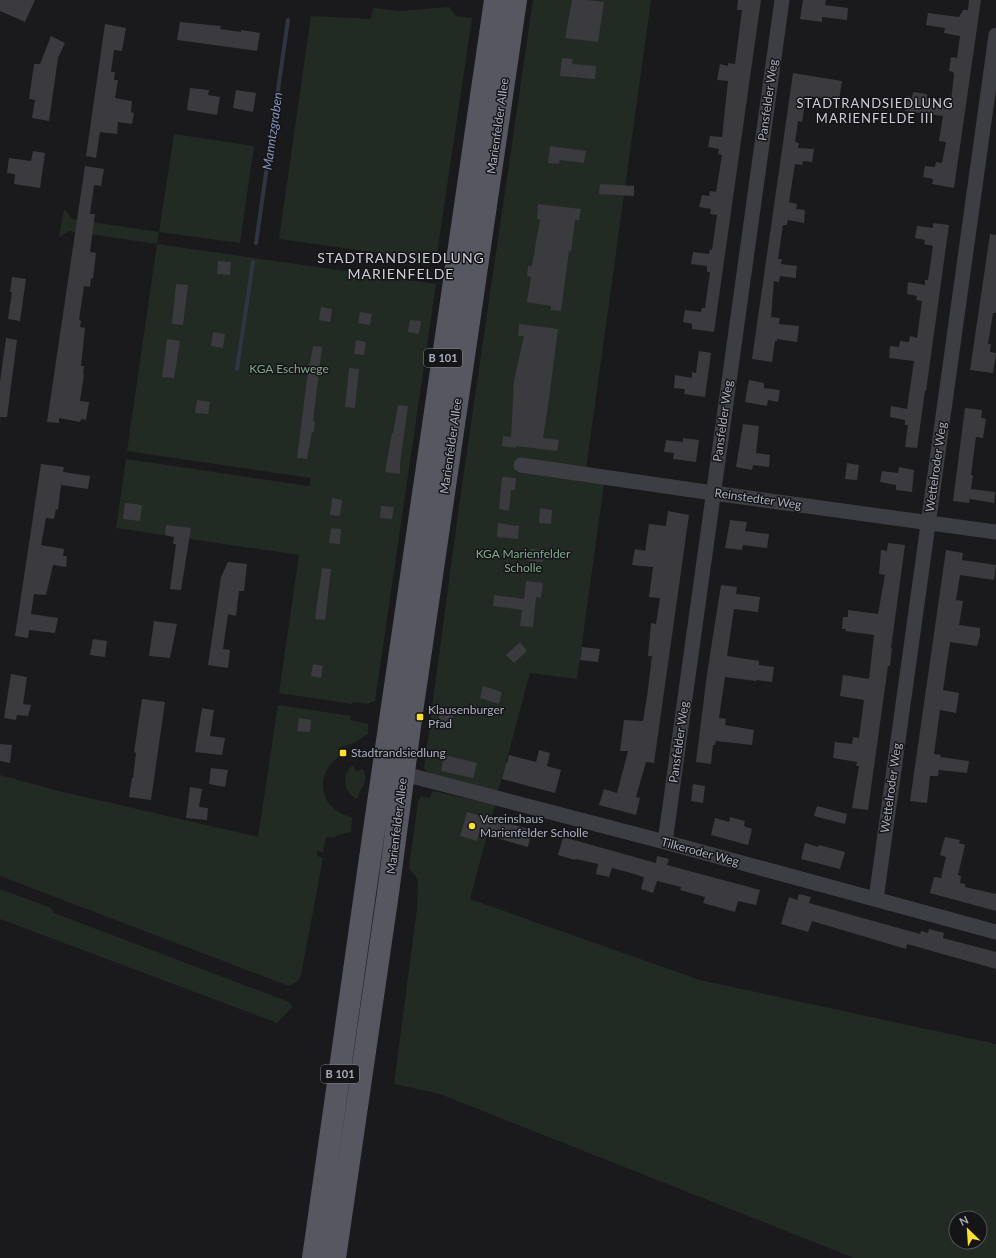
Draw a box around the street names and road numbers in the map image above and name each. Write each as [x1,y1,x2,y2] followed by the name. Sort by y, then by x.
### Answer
[754,58,781,142] street label: Pansfelder Weg
[483,77,512,175] street label: Marienfelder Allee
[424,349,462,367] road number: B 101
[709,379,736,463] street label: Pansfelder Weg
[436,397,465,495] street label: Marienfelder Allee
[922,421,949,513] street label: Wettelroder Weg
[714,485,802,512] street label: Reinstedter Weg
[665,700,692,784] street label: Pansfelder Weg
[877,742,904,834] street label: Wettelroder Weg
[383,777,410,875] street label: Marienfelder Allee
[659,834,741,869] street label: Tilkeroder Weg
[321,1065,359,1083] road number: B 101

